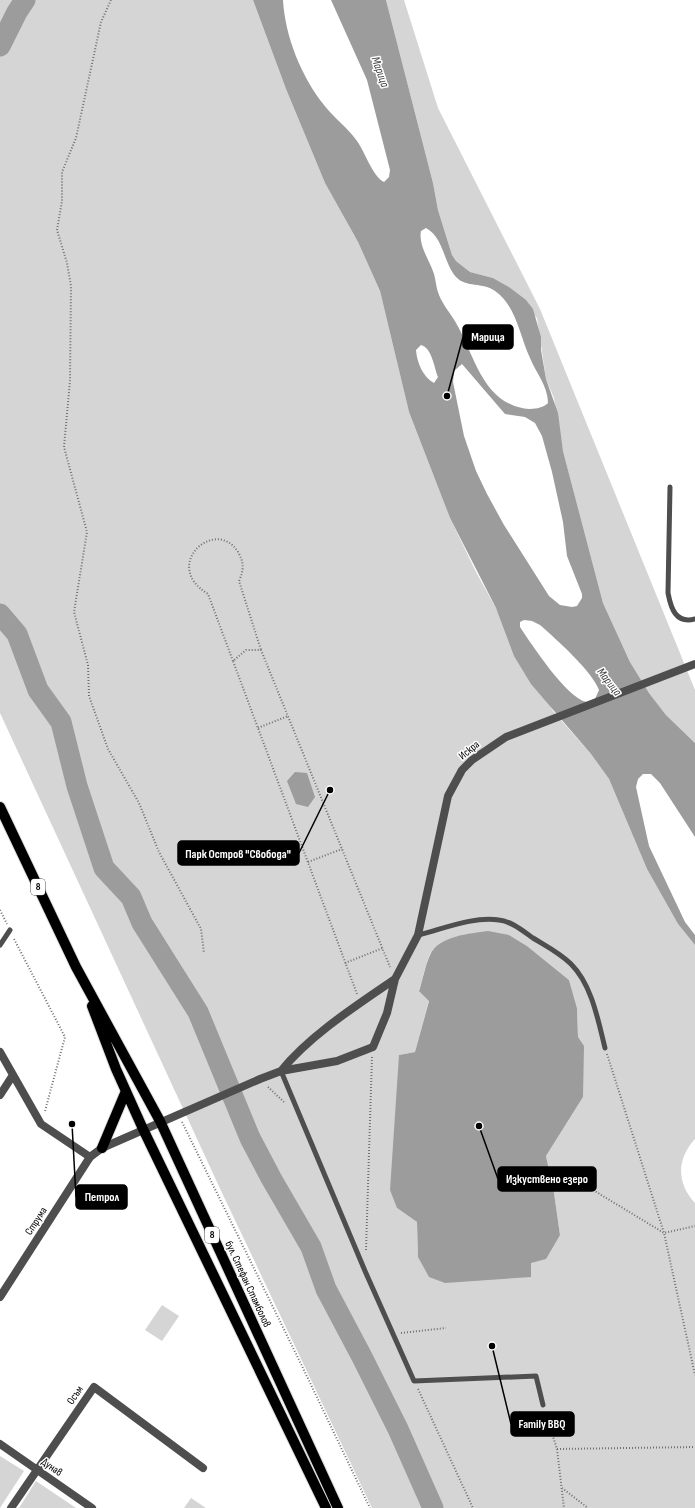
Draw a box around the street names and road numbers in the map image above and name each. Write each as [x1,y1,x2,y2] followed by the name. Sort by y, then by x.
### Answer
[456,738,482,762] street label: Искра
[31,879,45,895] road number: 8
[22,1205,50,1237] street label: Струма
[205,1227,219,1243] road number: 8
[222,1239,274,1330] street label: бул. Стефан Стамболов
[64,1383,86,1407] street label: Осъм
[39,1455,65,1479] street label: Дунав

